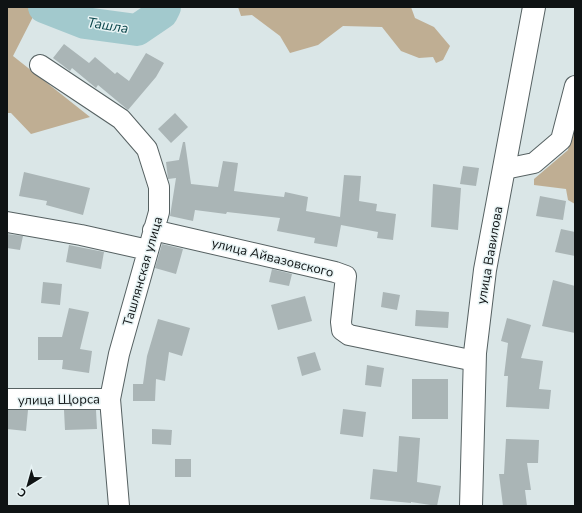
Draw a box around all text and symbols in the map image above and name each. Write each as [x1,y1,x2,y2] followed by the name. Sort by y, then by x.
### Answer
[86,13,130,38] water label: Ташла
[473,205,507,306] street label: улица Вавилова
[119,215,167,328] street label: Ташлянская улица
[210,234,336,282] street label: улица Айвазовского
[18,390,100,410] street label: улица Щорса
[8,465,48,505] north arrow
[14,484,30,501] text: С

